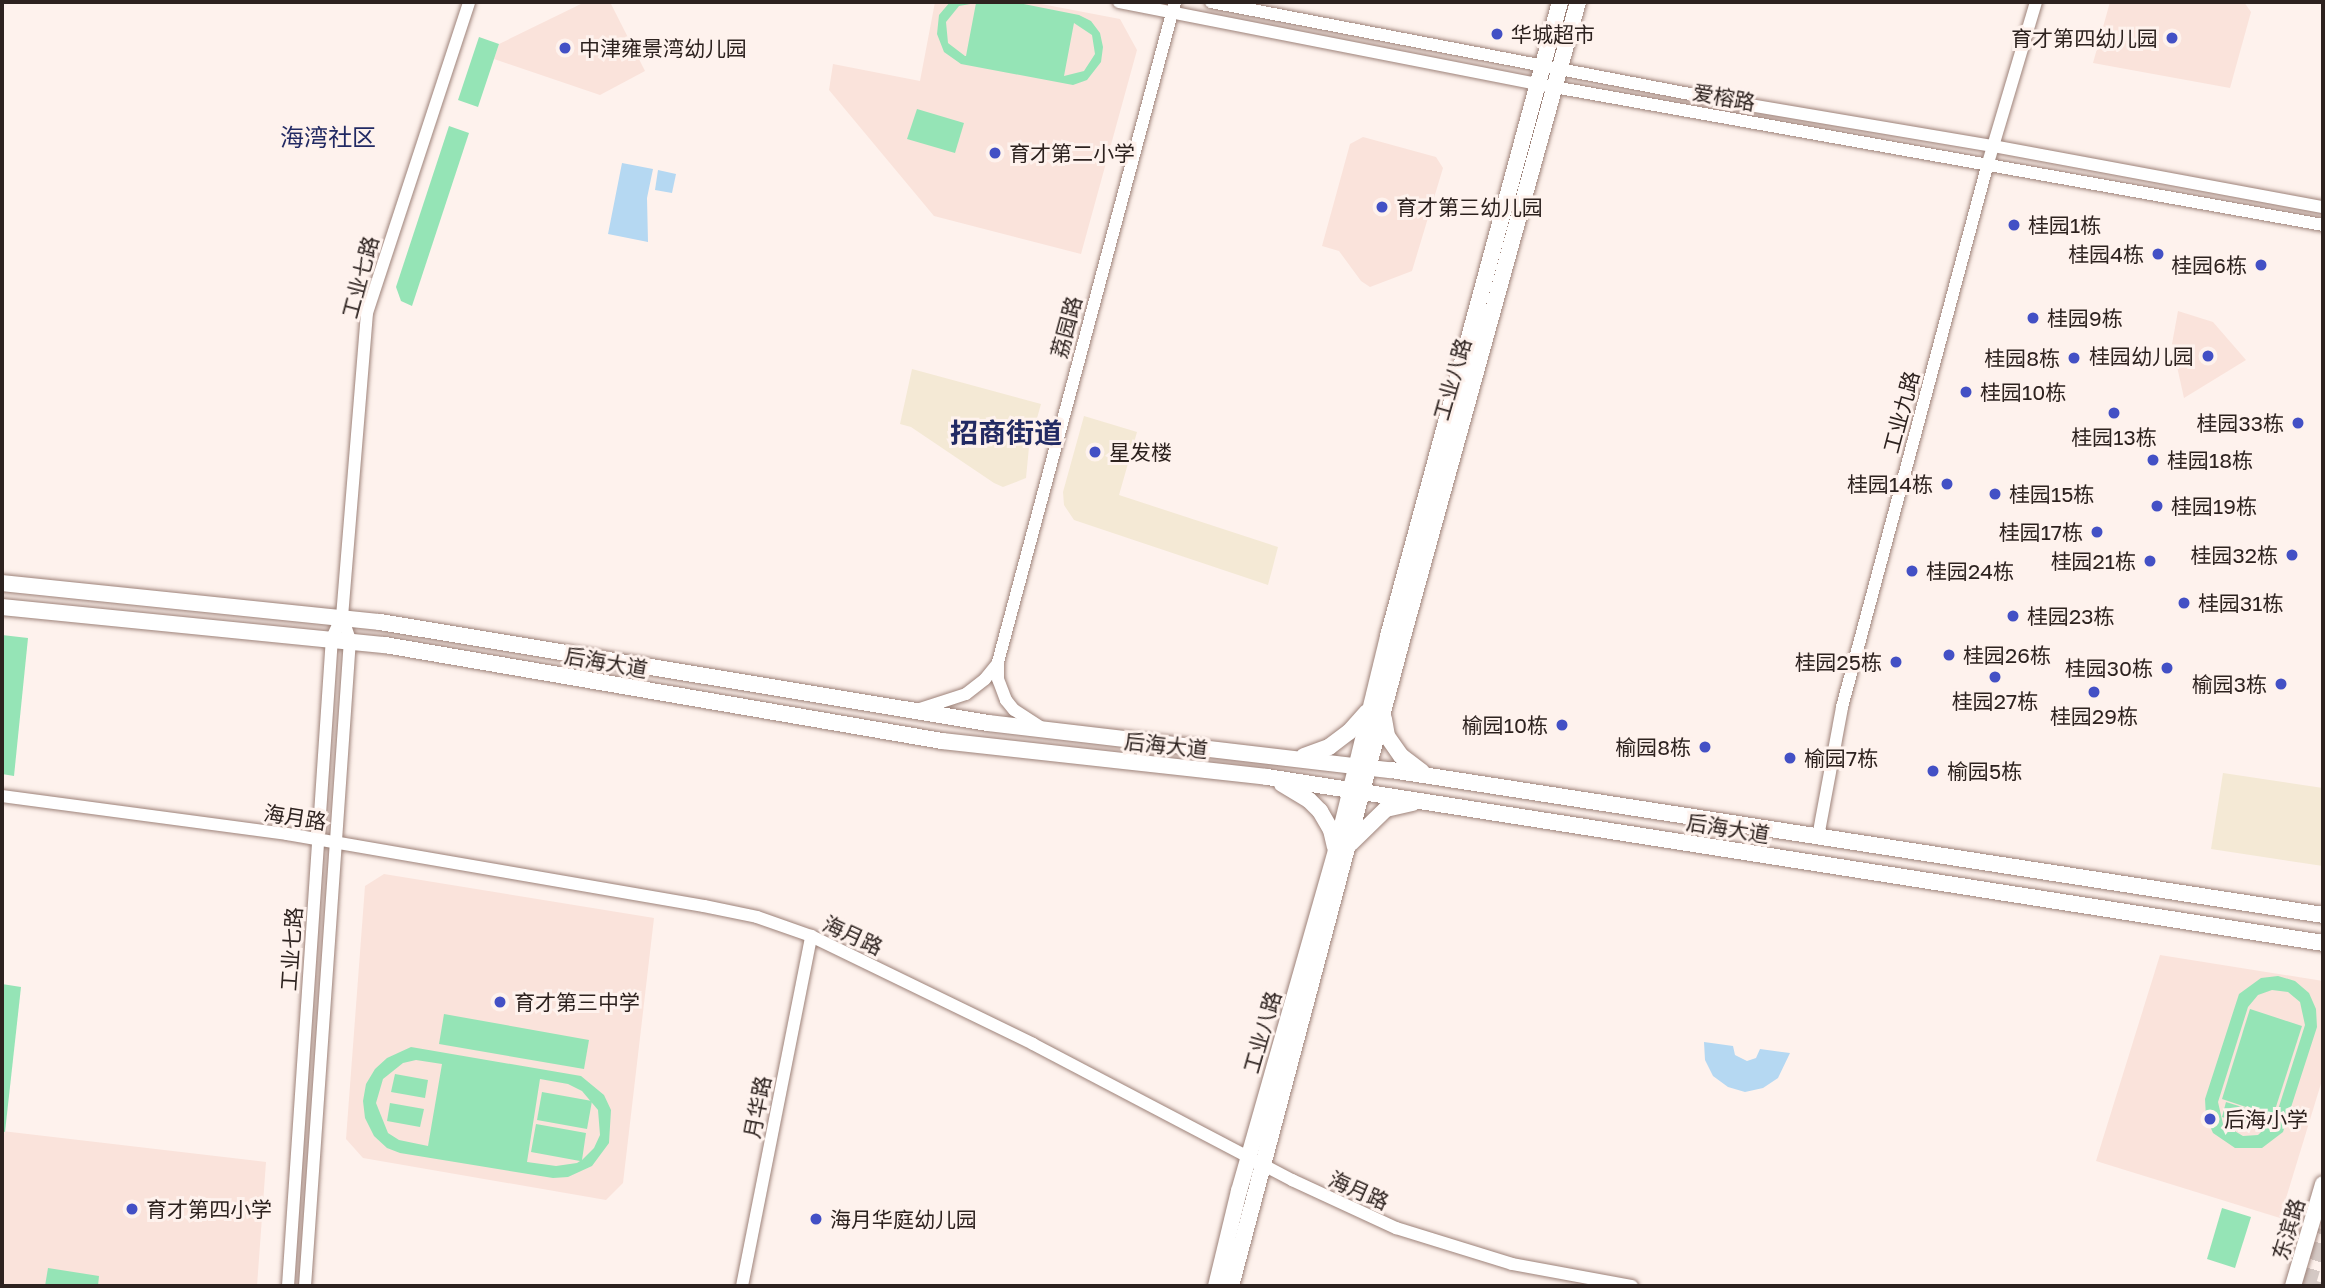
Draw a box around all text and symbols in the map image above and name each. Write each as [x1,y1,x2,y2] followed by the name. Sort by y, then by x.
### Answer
[1511,21,1595,47] place label: 华城超市
[2011,25,2158,51] place label: 育才第四幼儿园
[1489,26,1505,42] marker: 华城超市
[2164,30,2180,46] marker: 育才第四幼儿园
[579,35,747,61] place label: 中津雍景湾幼儿园
[557,40,573,56] marker: 中津雍景湾幼儿园
[1691,79,1757,115] street label: 爱榕路
[280,123,376,151] district label: 海湾社区
[1009,140,1135,166] place label: 育才第二小学
[987,145,1003,161] marker: 育才第二小学
[1396,194,1543,220] place label: 育才第三幼儿园
[1374,199,1390,215] marker: 育才第三幼儿园
[2028,212,2101,238] place label: 桂园1栋
[2006,217,2022,233] marker: 桂园1栋
[337,233,383,321] street label: 工业七路
[2068,241,2144,267] place label: 桂园4栋
[2150,246,2166,262] marker: 桂园4栋
[2171,252,2247,278] place label: 桂园6栋
[2253,257,2269,273] marker: 桂园6栋
[1046,293,1086,361] street label: 荔园路
[2047,305,2123,331] place label: 桂园9栋
[2025,310,2041,326] marker: 桂园9栋
[1428,335,1476,423] street label: 工业八路
[2089,343,2194,369] place label: 桂园幼儿园
[1984,345,2060,371] place label: 桂园8栋
[2200,348,2216,364] marker: 桂园幼儿园
[2066,350,2082,366] marker: 桂园8栋
[1878,368,1924,456] street label: 工业九路
[1980,379,2066,405] place label: 桂园10栋
[1958,384,1974,400] marker: 桂园10栋
[2106,405,2122,421] marker: 桂园13栋
[2196,410,2284,436] place label: 桂园33栋
[2290,415,2306,431] marker: 桂园33栋
[950,416,1062,450] district label: 招商街道
[2071,424,2157,450] place label: 桂园13栋
[1109,439,1172,465] place label: 星发楼
[1087,444,1103,460] marker: 星发楼
[2167,447,2253,473] place label: 桂园18栋
[2145,452,2161,468] marker: 桂园18栋
[1847,471,1933,497] place label: 桂园14栋
[1939,476,1955,492] marker: 桂园14栋
[2009,481,2094,507] place label: 桂园15栋
[1987,486,2003,502] marker: 桂园15栋
[2171,493,2257,519] place label: 桂园19栋
[2149,498,2165,514] marker: 桂园19栋
[1999,519,2083,545] place label: 桂园17栋
[2089,524,2105,540] marker: 桂园17栋
[2191,542,2278,568] place label: 桂园32栋
[2284,547,2300,563] marker: 桂园32栋
[2051,548,2136,574] place label: 桂园21栋
[2142,553,2158,569] marker: 桂园21栋
[1926,558,2014,584] place label: 桂园24栋
[1904,563,1920,579] marker: 桂园24栋
[2198,590,2283,616] place label: 桂园31栋
[2176,595,2192,611] marker: 桂园31栋
[2027,603,2114,629] place label: 桂园23栋
[2005,608,2021,624] marker: 桂园23栋
[562,642,650,682] street label: 后海大道
[1963,642,2051,668] place label: 桂园26栋
[1941,647,1957,663] marker: 桂园26栋
[1795,649,1882,675] place label: 桂园25栋
[1888,654,1904,670] marker: 桂园25栋
[2065,655,2153,681] place label: 桂园30栋
[2159,660,2175,676] marker: 桂园30栋
[1987,669,2003,685] marker: 桂园27栋
[2192,671,2267,697] place label: 榆园3栋
[2273,676,2289,692] marker: 榆园3栋
[2086,684,2102,700] marker: 桂园29栋
[1952,688,2038,714] place label: 桂园27栋
[2050,703,2138,729] place label: 桂园29栋
[1462,712,1548,738] place label: 榆园10栋
[1554,717,1570,733] marker: 榆园10栋
[1123,728,1209,762] street label: 后海大道
[1615,734,1691,760] place label: 榆园8栋
[1697,739,1713,755] marker: 榆园8栋
[1804,745,1878,771] place label: 榆园7栋
[1782,750,1798,766] marker: 榆园7栋
[1947,758,2022,784] place label: 榆园5栋
[1925,763,1941,779] marker: 榆园5栋
[262,800,328,834] street label: 海月路
[1685,809,1771,847] street label: 后海大道
[276,906,306,992] street label: 工业七路
[819,910,887,960] street label: 海月路
[1238,988,1286,1076] street label: 工业八路
[514,989,640,1015] place label: 育才第三中学
[492,994,508,1010] marker: 育才第三中学
[739,1074,775,1140] street label: 月华路
[2224,1106,2308,1132] place label: 后海小学
[2202,1111,2218,1127] marker: 后海小学
[1325,1166,1393,1214] street label: 海月路
[2267,1195,2309,1263] street label: 东滨路
[146,1196,272,1222] place label: 育才第四小学
[124,1201,140,1217] marker: 育才第四小学
[830,1206,977,1232] place label: 海月华庭幼儿园
[808,1211,824,1227] marker: 海月华庭幼儿园

